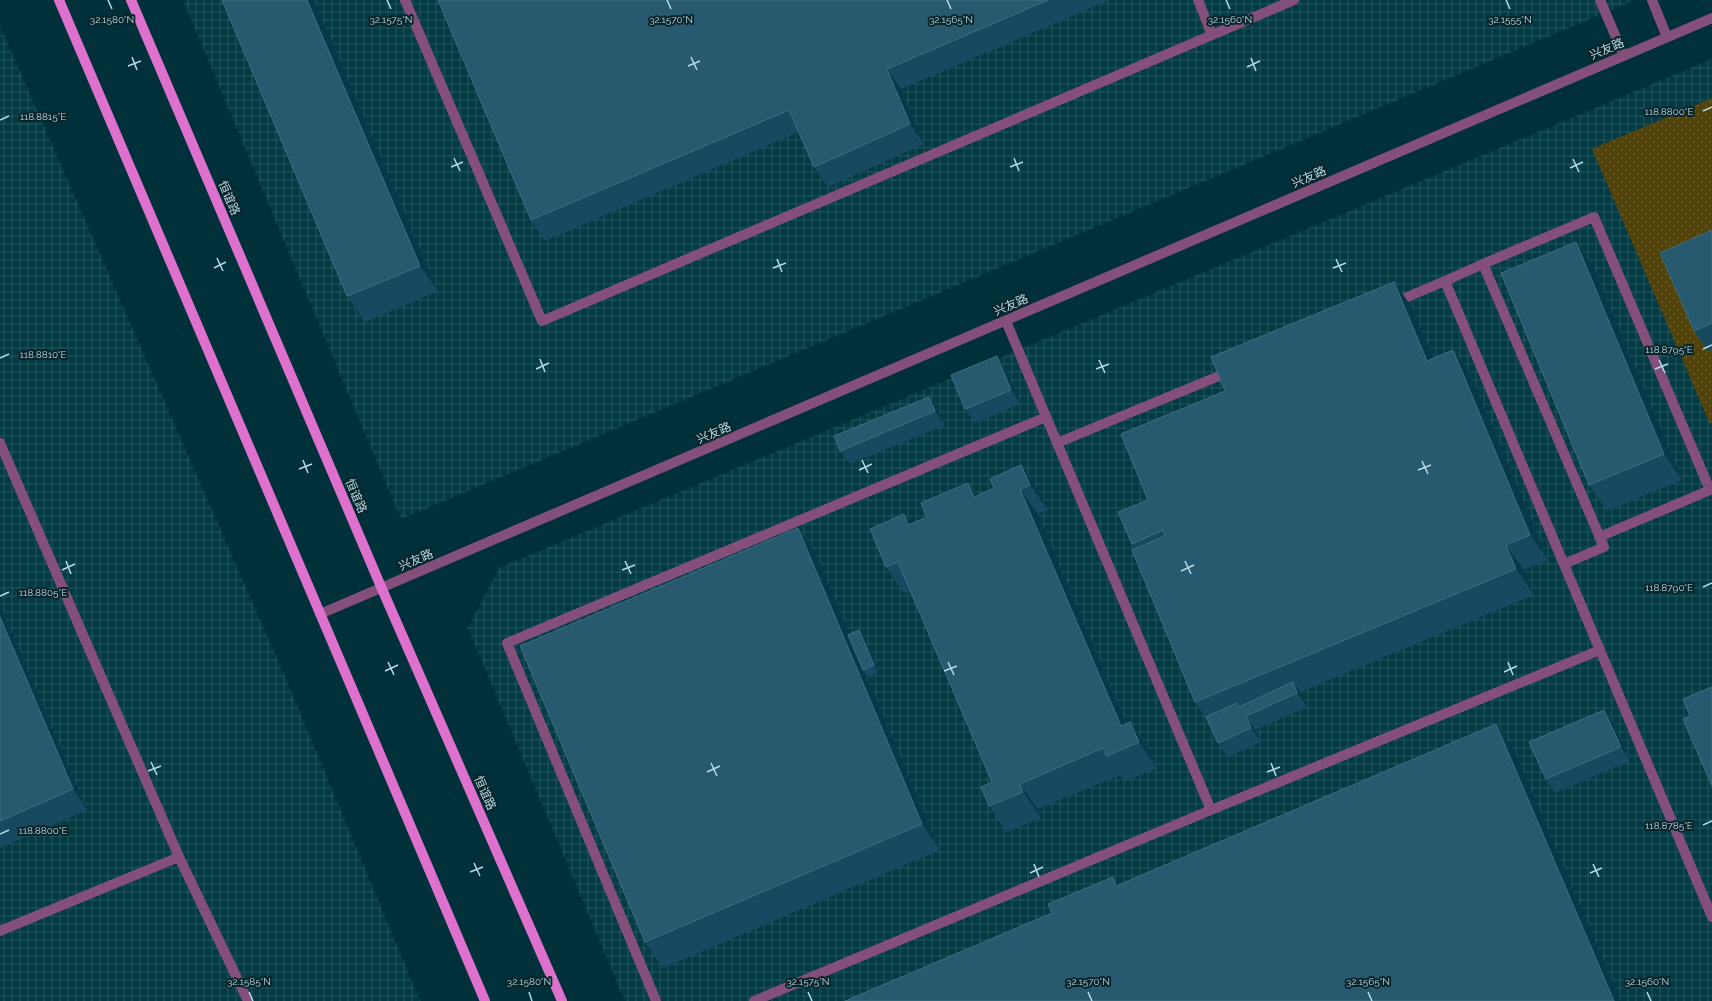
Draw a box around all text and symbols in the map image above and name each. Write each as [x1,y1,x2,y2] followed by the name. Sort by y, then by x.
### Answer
[90,14,134,25] text: 32.1580°N
[369,14,413,25] text: 32.1575°N
[649,14,693,25] text: 32.1570°N
[929,14,973,25] text: 32.1565°N
[1208,14,1252,25] text: 32.1560°N
[1488,14,1532,25] text: 32.1555°N
[1588,36,1626,62] street label: 兴友路
[1644,106,1694,117] text: 118.8800°E
[20,111,66,122] text: 118.8815°E
[1290,164,1328,190] street label: 兴友路
[216,179,242,217] street label: 恒谊路
[992,292,1030,318] street label: 兴友路
[1645,344,1693,355] text: 118.8795°E
[19,349,67,360] text: 118.8810°E
[695,420,733,446] street label: 兴友路
[343,477,369,515] street label: 恒谊路
[397,547,435,573] street label: 兴友路
[1645,582,1693,593] text: 118.8790°E
[19,587,67,598] text: 118.8805°E
[471,774,499,812] street label: 恒谊路
[1645,820,1693,831] text: 118.8785°E
[18,825,68,836] text: 118.8800°E
[227,976,271,987] text: 32.1585°N
[507,976,551,987] text: 32.1580°N
[786,976,830,987] text: 32.1575°N
[1066,976,1110,987] text: 32.1570°N
[1346,976,1390,987] text: 32.1565°N
[1625,976,1669,987] text: 32.1560°N

